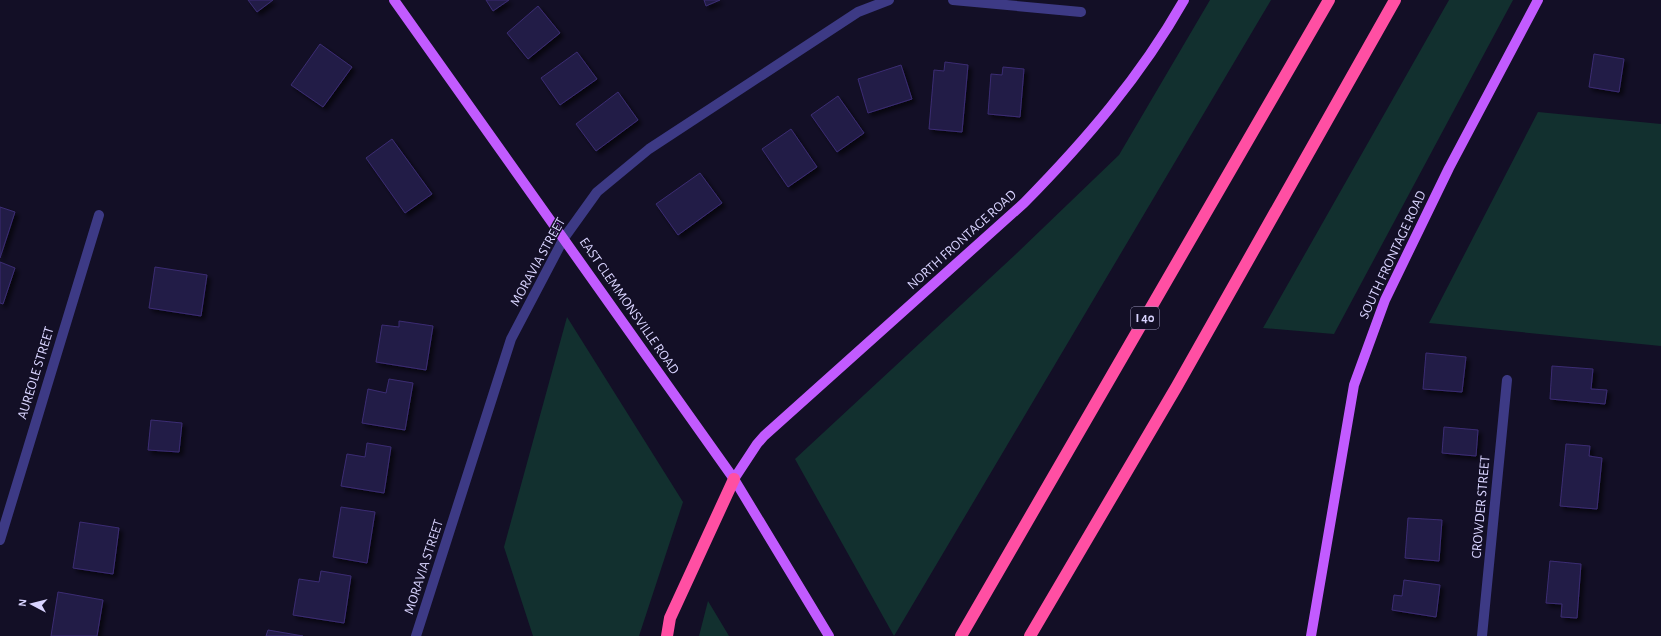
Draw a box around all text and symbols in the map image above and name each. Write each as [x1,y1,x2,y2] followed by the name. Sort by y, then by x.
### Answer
[905,188,1019,292] street label: NORTH FRONTAGE ROAD
[1357,189,1429,321] street label: SOUTH FRONTAGE ROAD
[508,215,568,309] street label: MORAVIA STREET
[576,235,682,377] street label: EAST CLEMMONSVILLE ROAD
[1131,307,1159,329] road number: I 40
[15,325,57,421] street label: AUREOLE STREET
[1470,455,1492,559] street label: CROWDER STREET
[402,518,446,616] street label: MORAVIA STREET
[12,584,52,624] north arrow
[17,598,28,607] text: N

